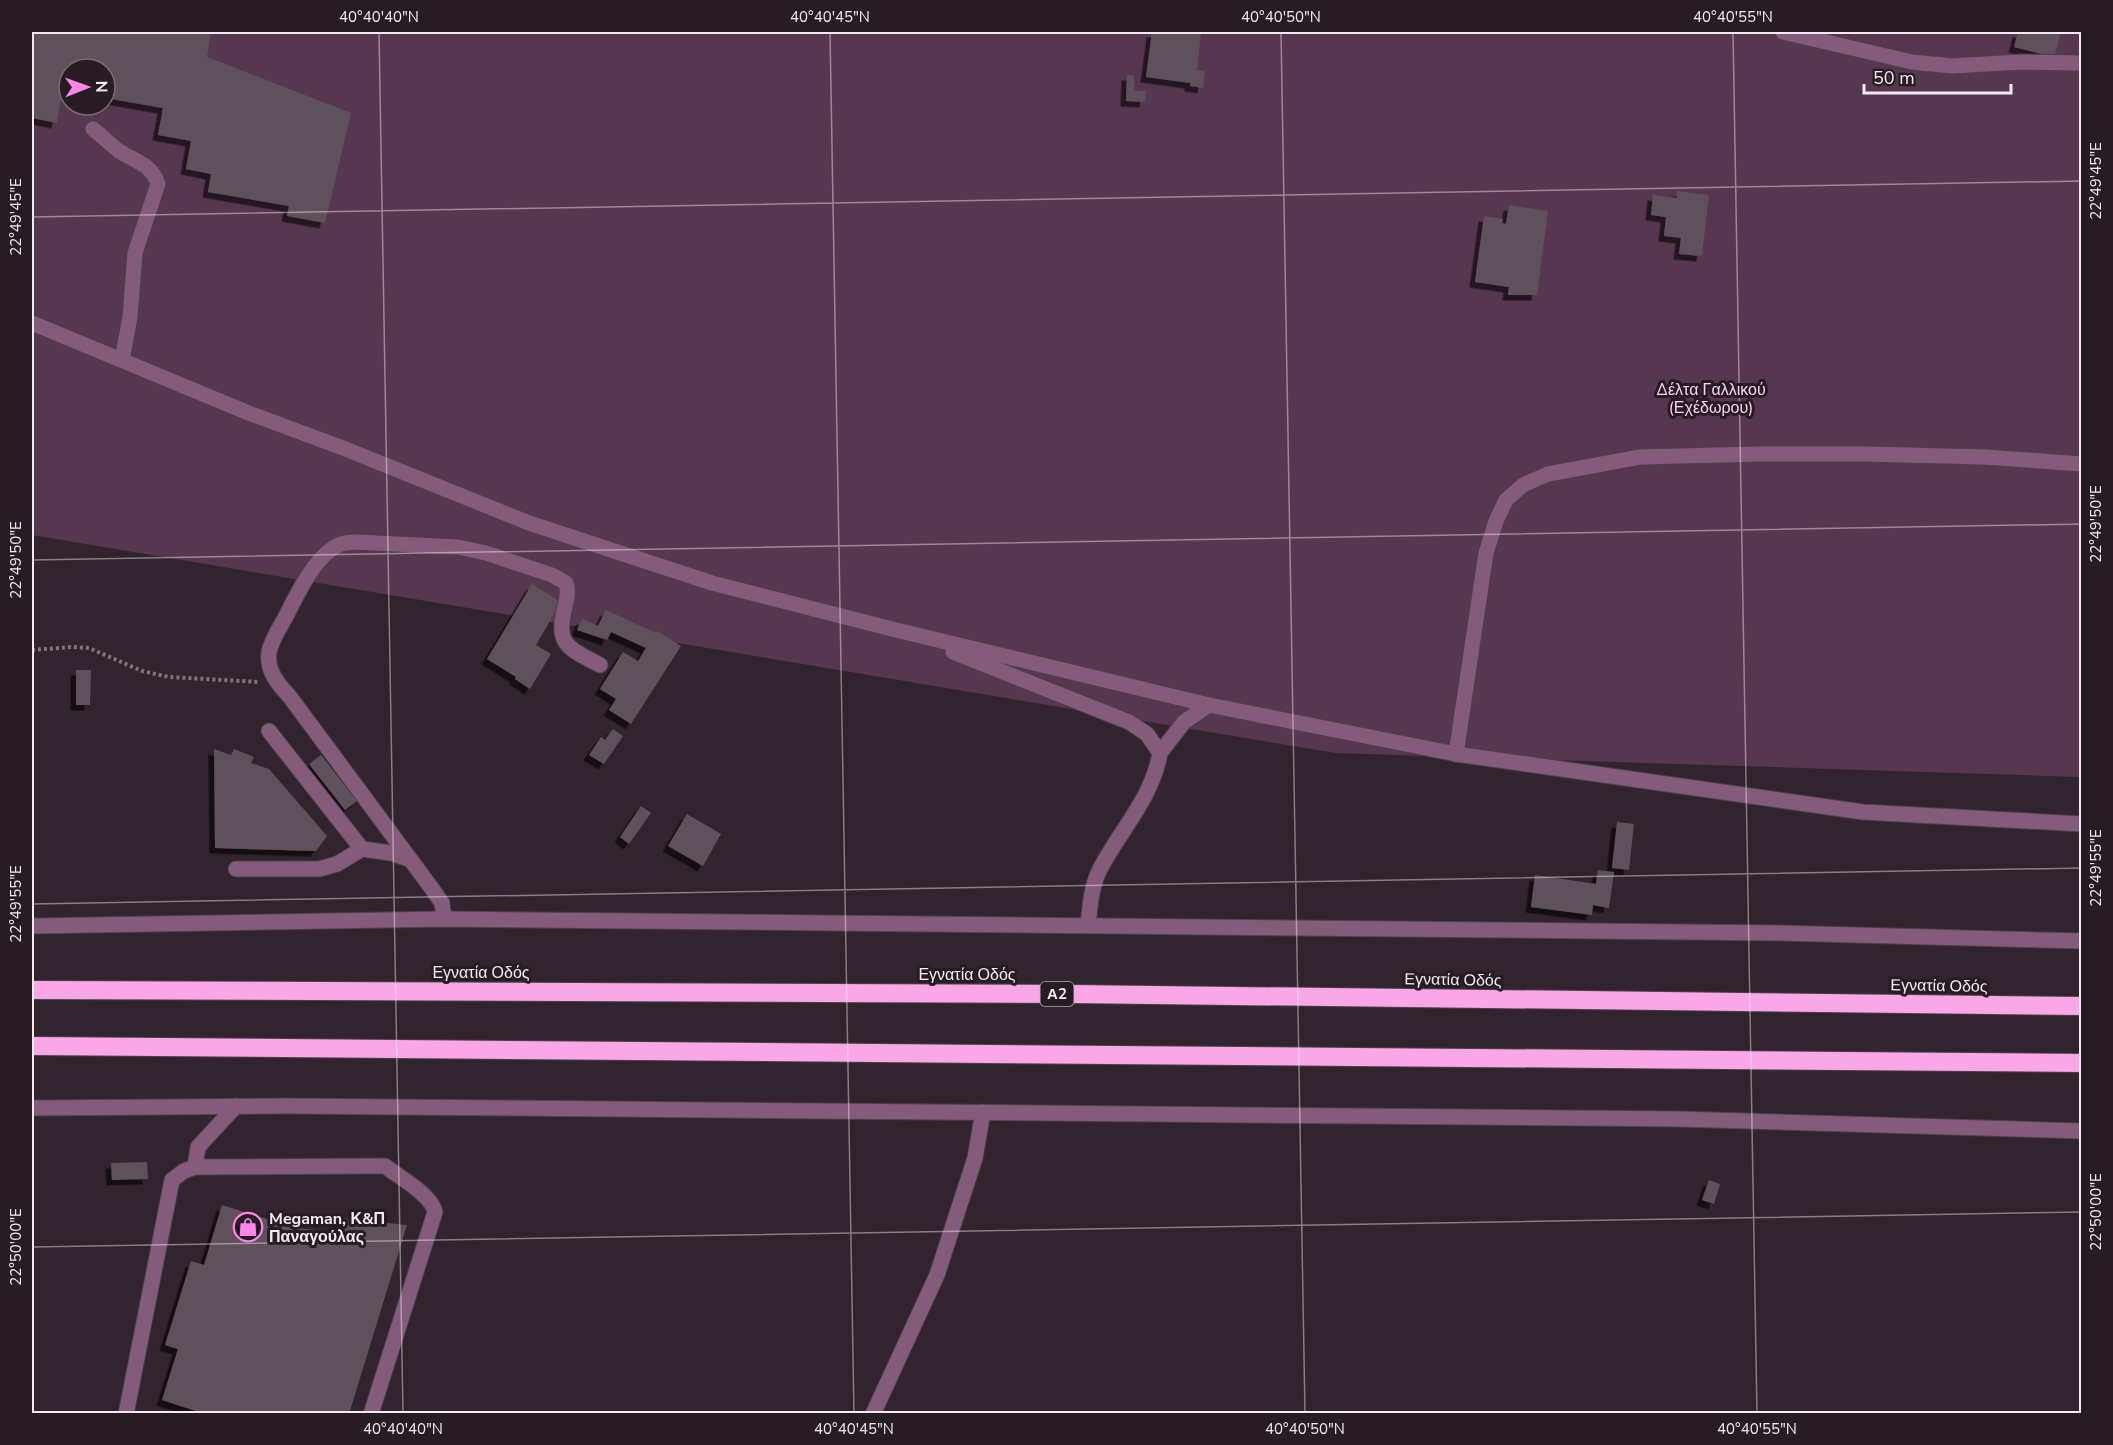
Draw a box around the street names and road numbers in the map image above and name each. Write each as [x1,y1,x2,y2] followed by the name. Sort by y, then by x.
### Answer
[432,962,530,984] street label: Εγνατία Οδός
[918,964,1016,986] street label: Εγνατία Οδός
[1404,968,1502,992] street label: Εγνατία Οδός
[1890,974,1988,998] street label: Εγνατία Οδός
[1040,982,1074,1006] road number: Α2

